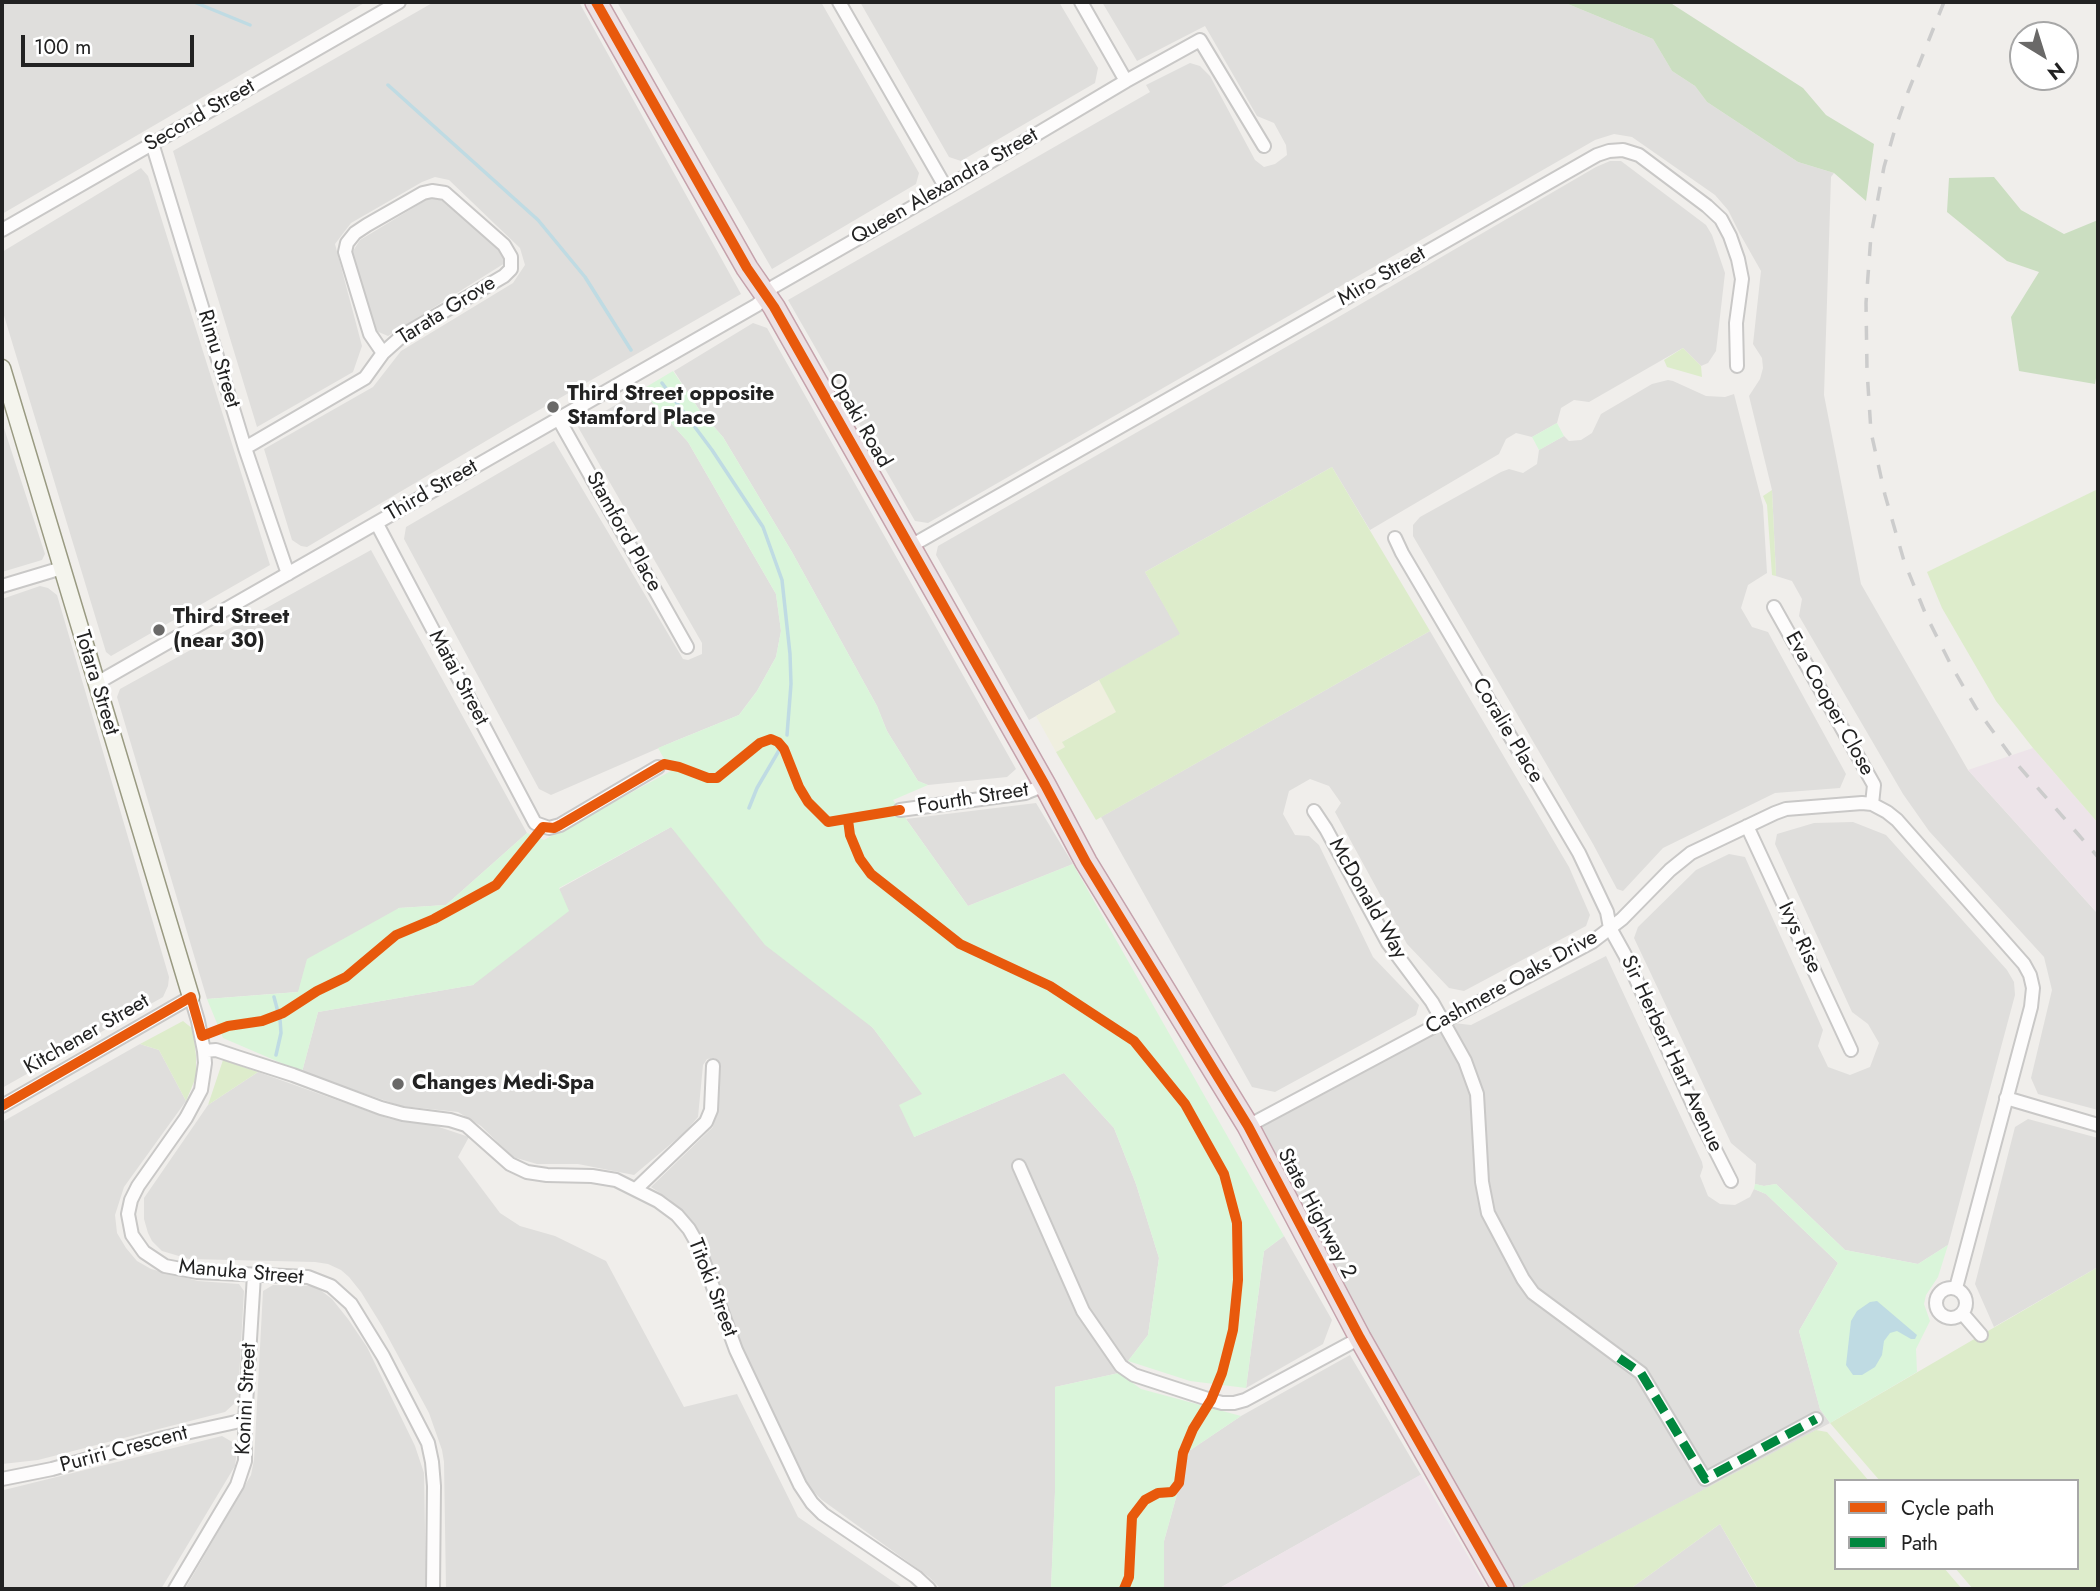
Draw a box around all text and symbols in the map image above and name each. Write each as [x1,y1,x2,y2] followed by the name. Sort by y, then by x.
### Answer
[24,21,198,65] scale bar
[2009,21,2079,91] north arrow
[34,32,91,62] text: 100 m
[2042,56,2070,87] text: N
[140,74,260,158] street label: Second Street
[847,123,1043,251] street label: Queen Alexandra Street
[1334,242,1430,312] street label: Miro Street
[393,271,501,351] street label: Tarata Grove
[191,307,245,411] street label: Rimu Street
[822,369,896,473] street label: Opaki Road
[567,382,774,432] place label: Third Street opposite Stamford Place
[545,399,561,415] marker: Third Street opposite Stamford Place
[382,455,482,527] street label: Third Street
[580,468,666,596] street label: Stamford Place
[173,605,289,655] place label: Third Street (near 30)
[151,622,167,638] marker: Third Street (near 30)
[422,626,494,730] street label: Matai Street
[68,628,124,738] street label: Totara Street
[1779,628,1879,780] street label: Eva Cooper Close
[1466,674,1548,788] street label: Coralie Place
[916,778,1030,820] street label: Fourth Street
[1322,834,1412,964] street label: McDonald Way
[1772,898,1826,978] street label: Ivys Rise
[1422,925,1602,1041] street label: Cashmere Oaks Drive
[1614,952,1728,1156] street label: Sir Herbert Hart Avenue
[20,989,154,1081] street label: Kitchener Street
[412,1071,594,1097] place label: Changes Medi-Spa
[390,1076,406,1092] marker: Changes Medi-Spa
[1271,1145,1361,1283] street label: State Highway 2
[682,1235,742,1341] street label: Titoki Street
[178,1255,304,1291] street label: Manuka Street
[231,1342,263,1456] street label: Konini Street
[57,1421,191,1479] street label: Puriri Crescent
[1834,1479,2079,1570] legend
[1901,1493,1994,1523] text: Cycle path
[1901,1528,1938,1558] text: Path

